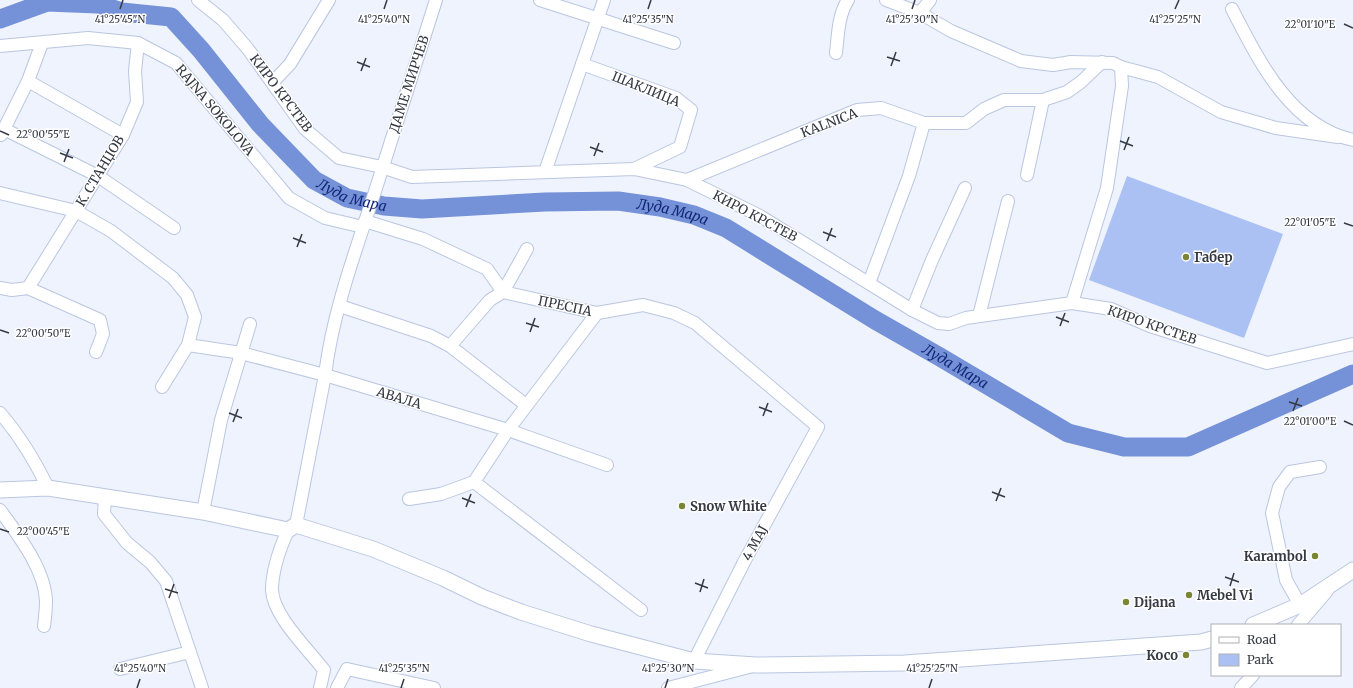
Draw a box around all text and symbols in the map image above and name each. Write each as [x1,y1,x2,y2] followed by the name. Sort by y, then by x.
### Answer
[95,13,145,26] text: 41°25'45"N
[358,13,410,26] text: 41°25'40"N
[622,13,674,26] text: 41°25'35"N
[886,13,938,26] text: 41°25'30"N
[1149,13,1201,26] text: 41°25'25"N
[1285,18,1336,31] text: 22°01'10"E
[385,33,433,135] street label: ДАМЕ МИРЧЕВ
[246,51,316,136] street label: КИРО КРСТЕВ
[172,61,259,160] street label: RAJNA SOKOLOVA
[609,68,683,111] street label: ШАКЛИЦА
[798,104,861,142] street label: KALNICA
[16,128,70,141] text: 22°00'55"E
[72,132,128,210] street label: К. СТАНЏОВ
[313,174,388,215] water label: Луда Мара
[710,187,800,246] street label: КИРО КРСТЕВ
[635,195,711,229] water label: Луда Мара
[1284,216,1336,229] text: 22°01'05"E
[1194,249,1233,266] place label: Габер
[1181,252,1191,262] marker: Габер
[537,292,594,320] street label: ПРЕСПА
[1105,302,1199,348] street label: КИРО КРСТЕВ
[16,327,71,340] text: 22°00'50"E
[918,339,991,393] water label: Луда Мара
[373,383,424,413] street label: АВАЛА
[1284,415,1337,428] text: 22°01'00"E
[690,498,767,515] place label: Snow White
[677,501,687,511] marker: Snow White
[738,522,772,564] street label: 4 МАЈ
[17,525,70,538] text: 22°00'45"E
[1244,548,1307,565] place label: Karambol
[1310,551,1320,561] marker: Karambol
[1197,587,1253,604] place label: Mebel Vi
[1184,590,1194,600] marker: Mebel Vi
[1134,594,1176,611] place label: Dijana
[1121,597,1131,607] marker: Dijana
[1211,624,1341,676] legend
[1247,632,1276,647] text: Road
[1146,647,1178,664] place label: Koco
[1181,650,1191,660] marker: Koco
[1247,652,1274,667] text: Park
[114,662,166,675] text: 41°25'40"N
[378,662,430,675] text: 41°25'35"N
[642,662,694,675] text: 41°25'30"N
[906,662,958,675] text: 41°25'25"N

